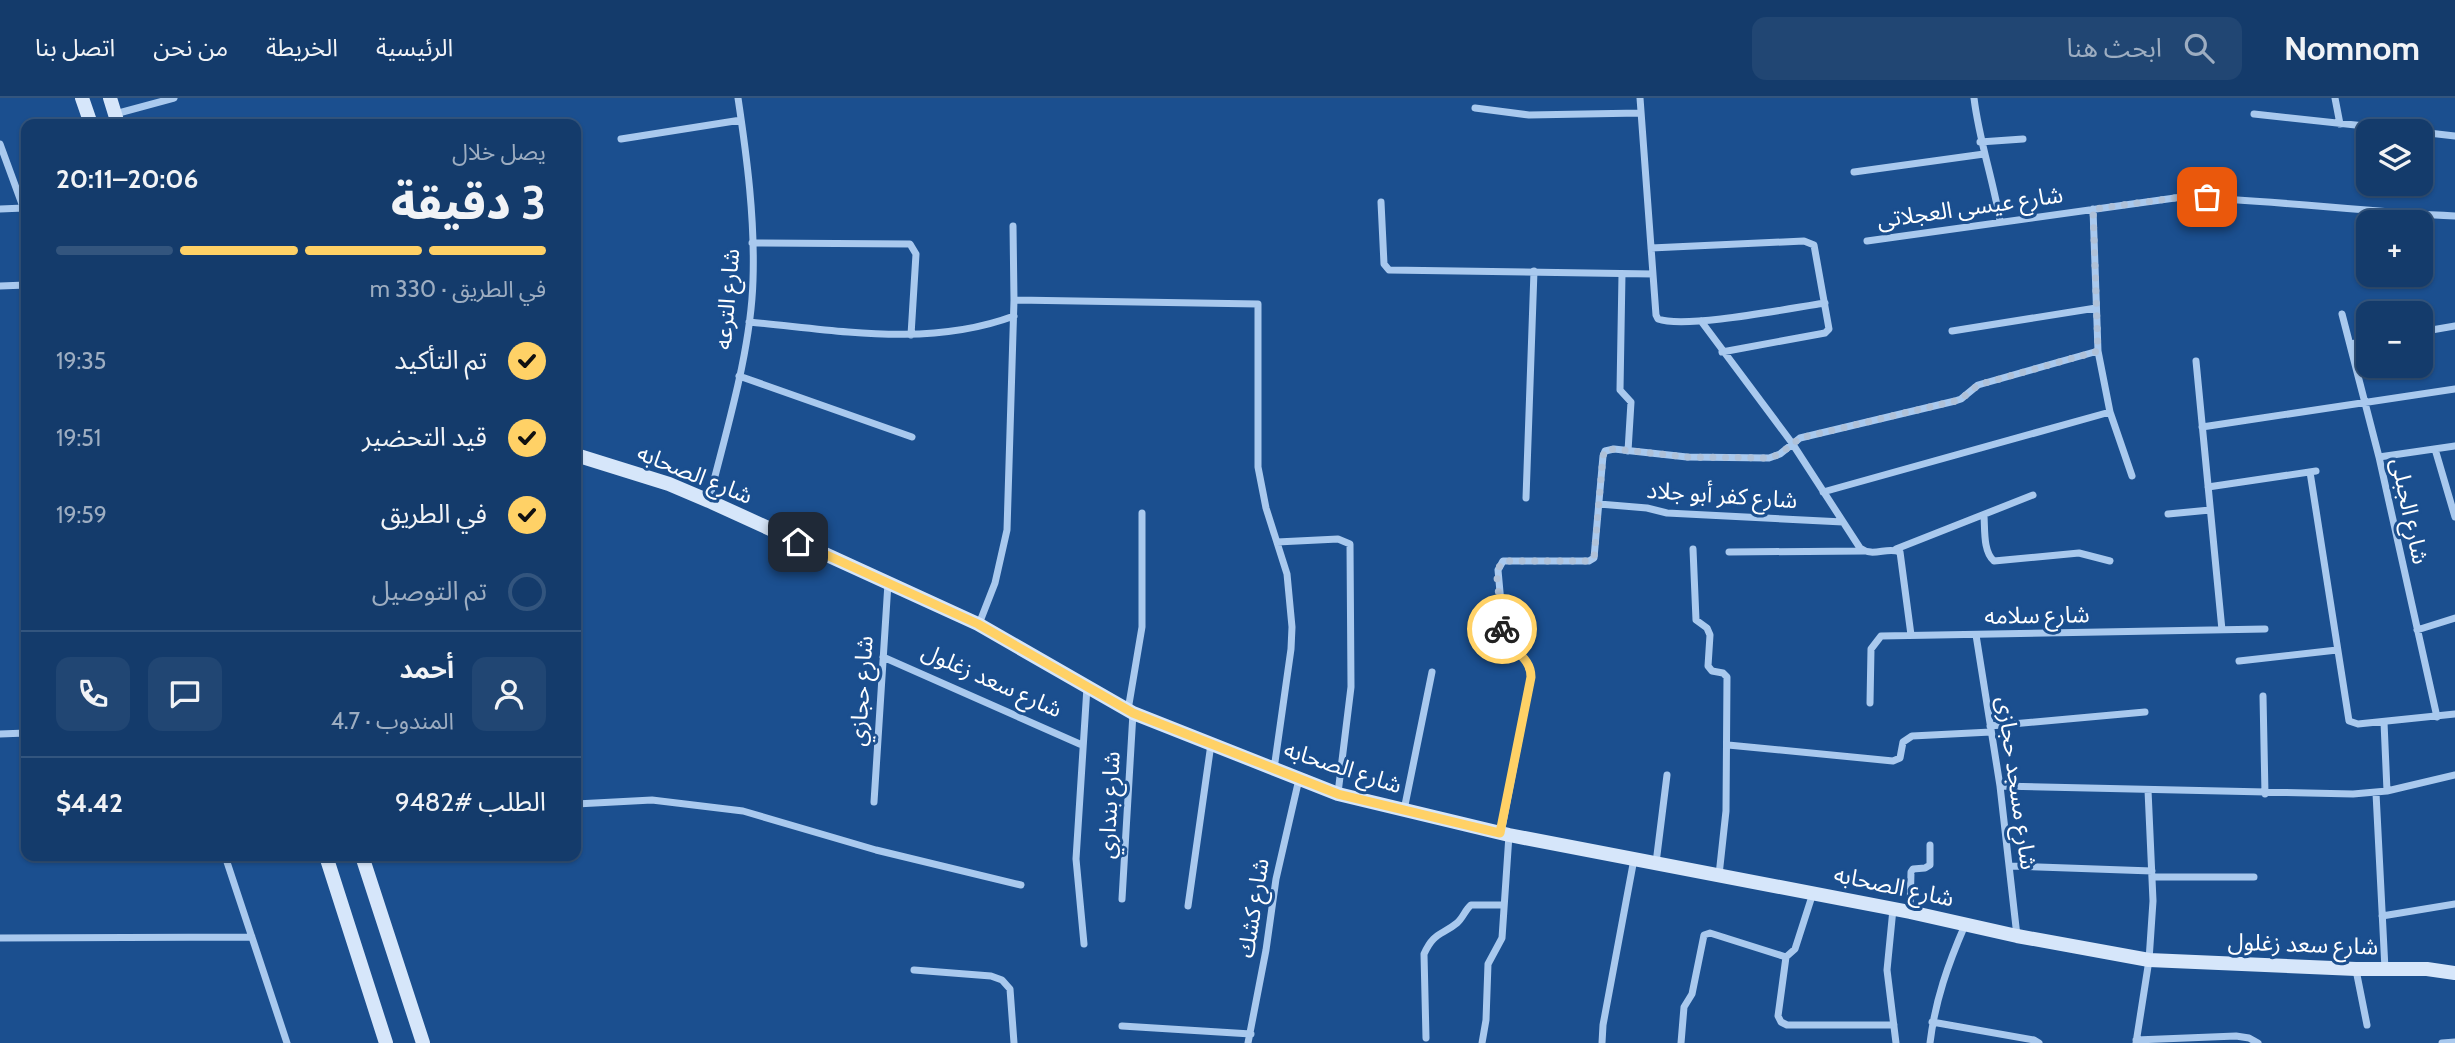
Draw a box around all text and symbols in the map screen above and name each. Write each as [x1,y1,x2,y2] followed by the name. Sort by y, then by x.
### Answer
[1752,17,2242,80] search box
[2284,28,2420,68] text: Nomnom
[2180,29,2218,67] icon: search
[2067,32,2162,64] text: ابحث هنا
[35,33,115,62] text: اتصل بنا
[153,33,228,62] text: من نحن
[266,33,338,62] text: الخريطة
[376,33,453,62] text: الرئيسية
[2356,119,2433,378] map controls
[2356,119,2433,196] button: layers
[452,138,546,166] text: يصل خلال
[56,163,198,195] text: 20:06–20:11
[2177,167,2237,227] pin
[391,175,546,231] text: 3 دقيقة
[2188,178,2226,216] icon: bag
[1875,180,2065,237] street label: شارع عيسى العجلاتى
[2356,210,2433,287] button: +
[709,247,748,351] street label: شارع الترعه
[370,275,546,303] text: في الطريق · 330 m
[2356,301,2433,378] button: −
[508,342,546,380] icon: check
[394,344,487,376] text: تم التأكيد
[56,347,106,375] text: 19:35
[508,419,546,457] icon: check
[362,421,487,453] text: قيد التحضير
[56,424,101,452] text: 19:51
[632,438,757,513] street label: شارع الصحابه
[2382,455,2435,567] street label: شارع الجبلى
[1645,476,1798,517] street label: شارع كفر أبو جلاد
[508,496,546,534] icon: check
[381,498,487,530] text: في الطريق
[56,501,107,529] text: 19:59
[768,512,828,572] pin
[779,523,817,561] icon: home
[372,575,487,607] text: تم التوصيل
[1467,594,1537,664] courier
[1984,600,2090,633] street label: شارع سلامه
[1483,610,1521,648] icon: bike
[843,635,882,747] street label: شارع حجازي
[916,637,1066,726] street label: شارع سعد زغلول
[400,653,454,685] text: أحمد
[56,657,130,731] button: phone
[148,657,222,731] button: chat
[472,657,546,731] button: person
[1988,695,2043,872] street label: شارع مسجد حجازى
[331,707,454,735] text: المندوب · 4.7
[1280,735,1405,802] street label: شارع الصحابه
[1092,750,1129,860] street label: شارع بنداري
[395,786,546,818] text: الطلب #9482
[56,787,123,819] text: $4.42
[1231,856,1278,960] street label: شارع كشك
[1831,860,1957,915] street label: شارع الصحابه
[2227,927,2379,964] street label: شارع سعد زغلول

